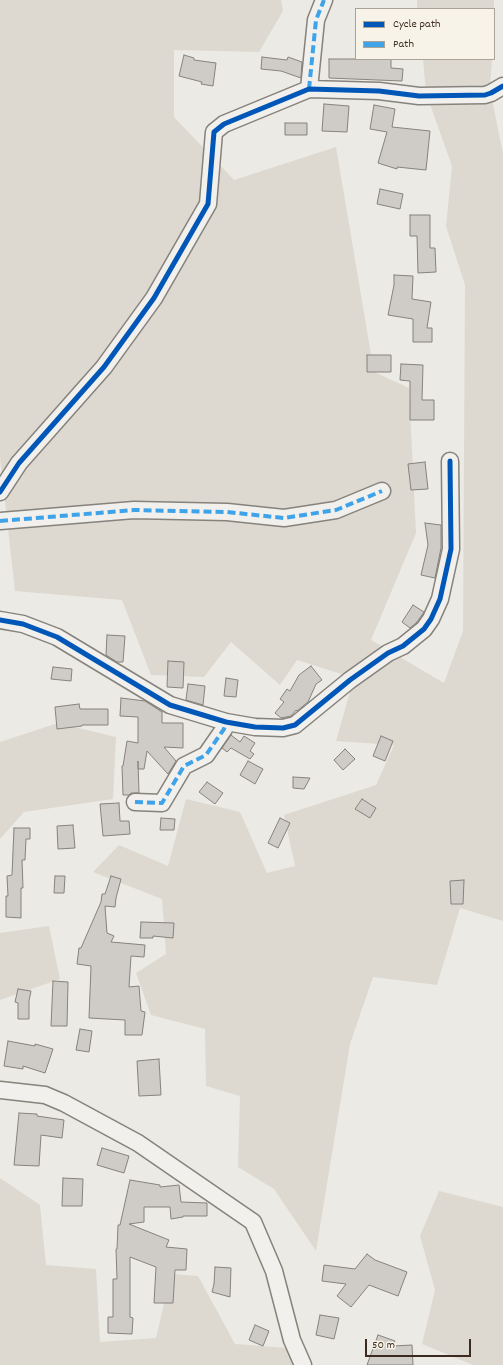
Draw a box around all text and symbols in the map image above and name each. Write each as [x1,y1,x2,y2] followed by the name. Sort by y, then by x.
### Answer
[355,8,495,60] legend
[393,16,441,33] text: Cycle path
[393,36,414,53] text: Path
[367,1331,473,1357] scale bar
[372,1337,395,1354] text: 50 m

